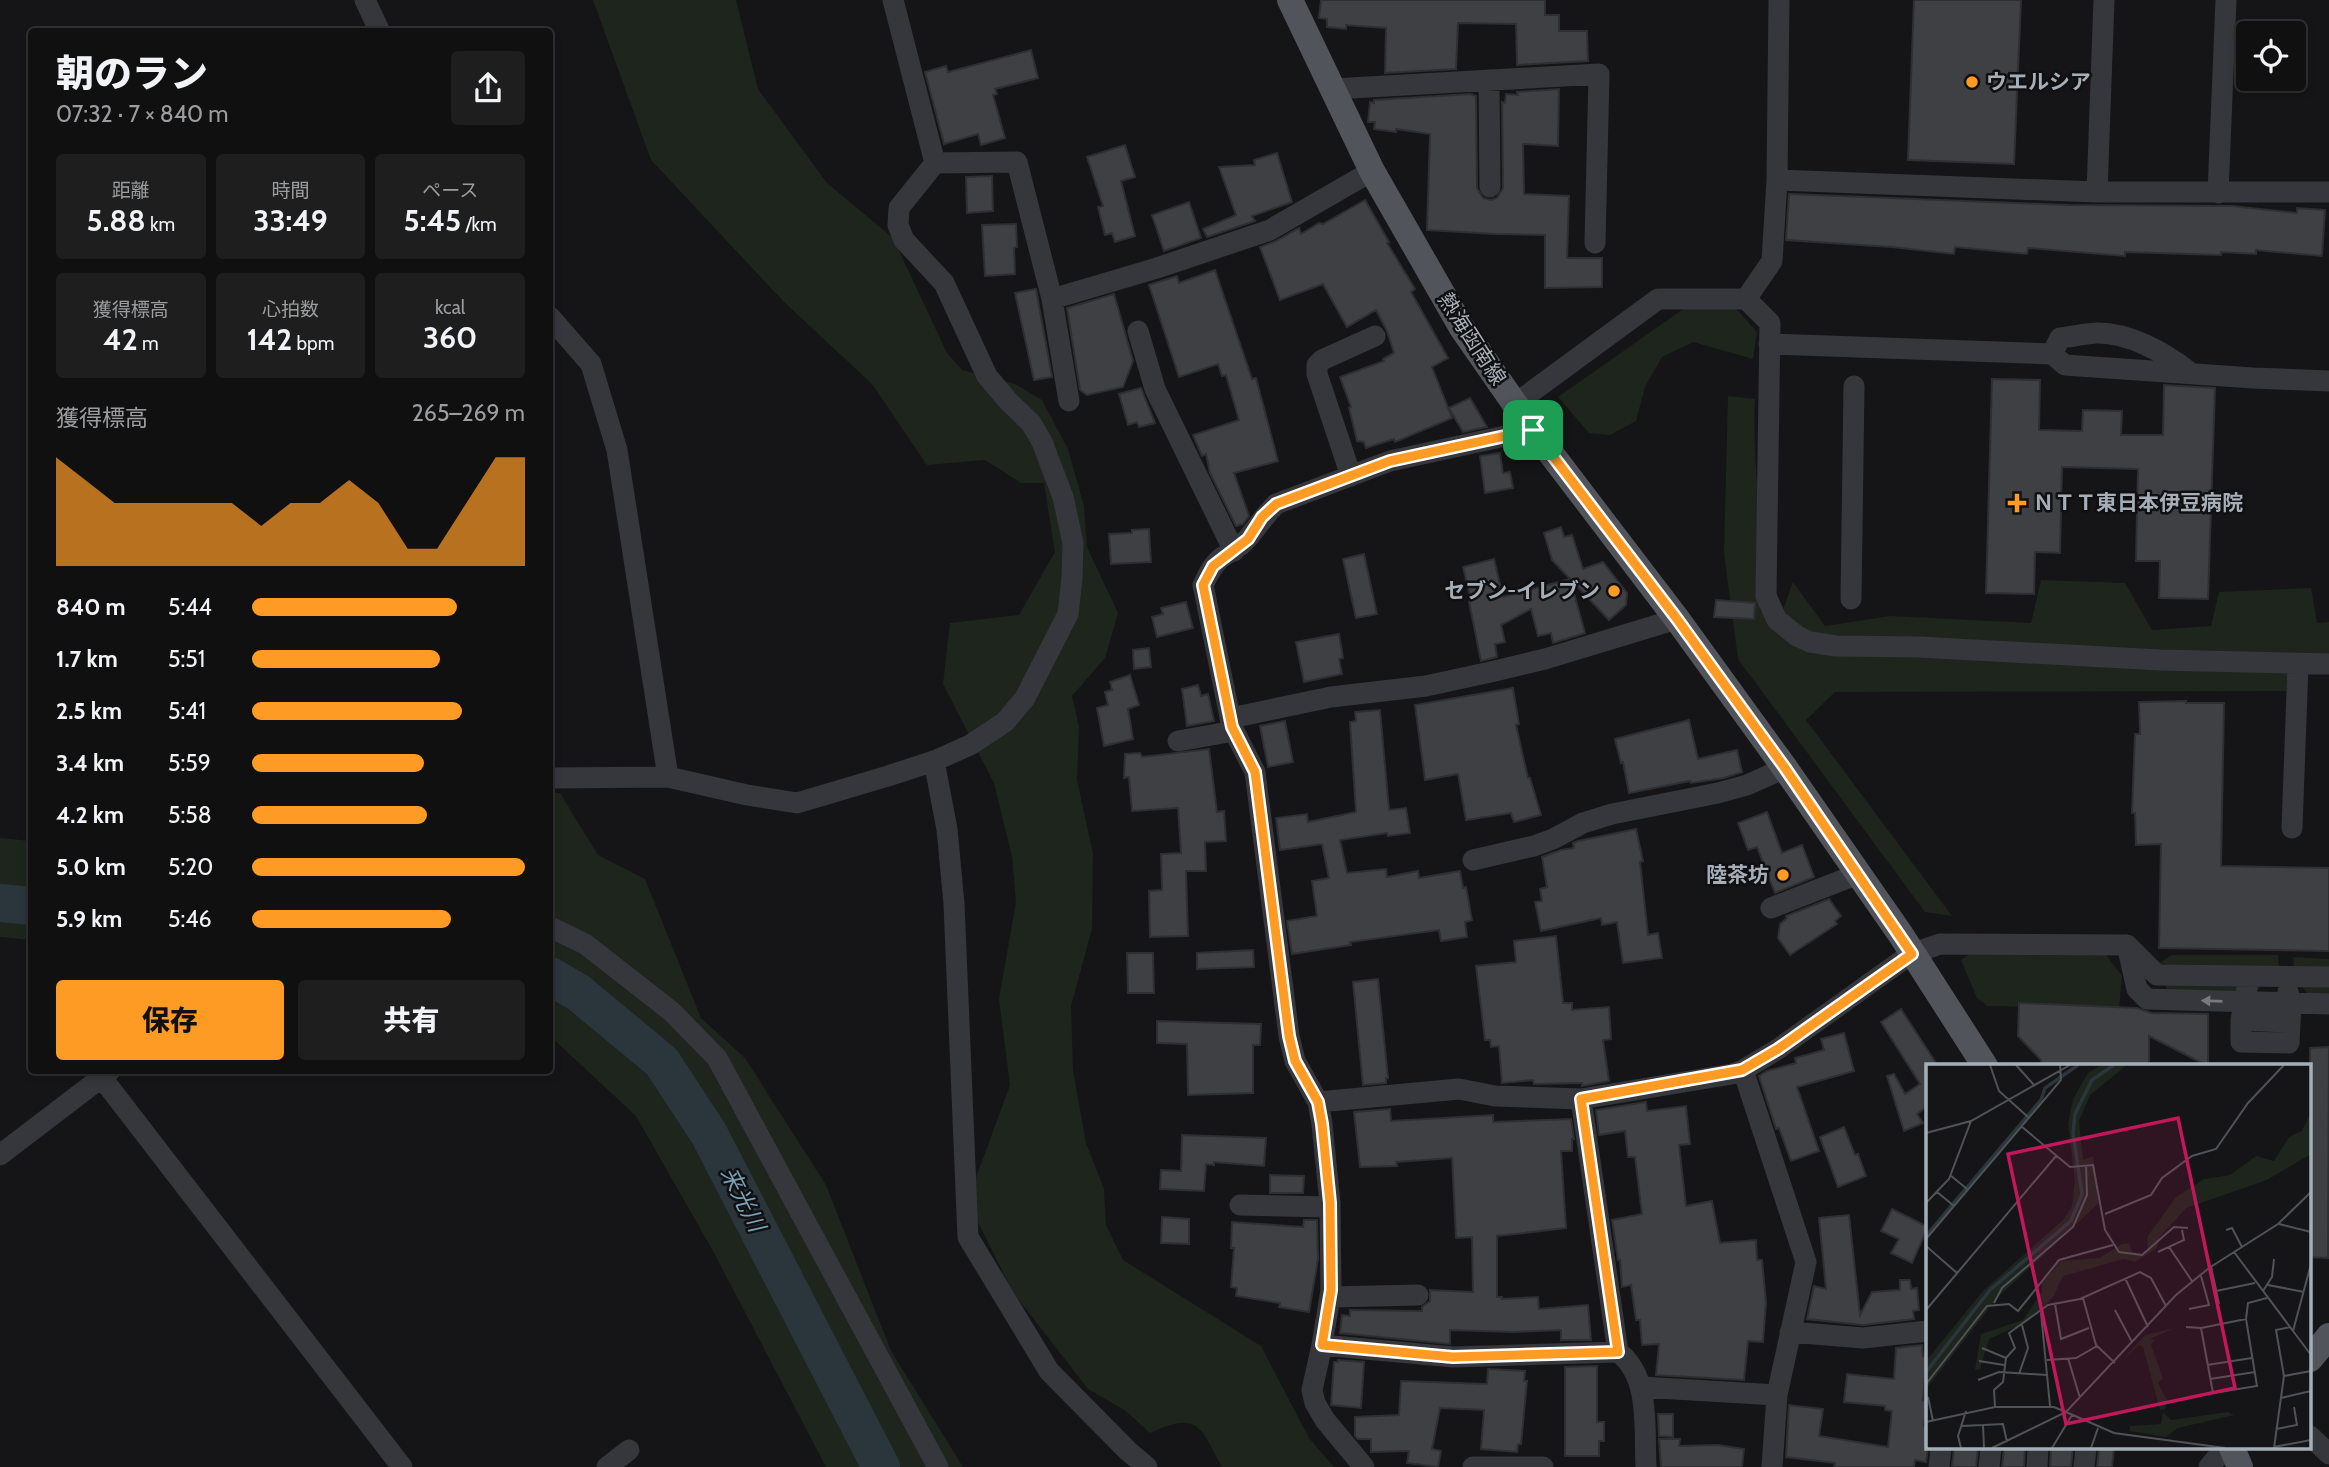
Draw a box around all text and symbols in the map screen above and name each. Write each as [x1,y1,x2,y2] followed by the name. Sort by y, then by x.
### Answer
[2236,21,2306,91] map controls
[2236,21,2306,91] button: locate
[56,50,208,97] text: 朝のラン
[451,51,525,125] button: share
[1986,69,2091,94] place label: ウエルシア
[1964,74,1980,90] marker: ウエルシア
[56,100,228,128] text: 07:32 · 7 × 840 m
[112,179,150,202] text: 距離
[271,179,310,202] text: 時間
[422,179,478,202] text: ペース
[87,202,146,239] text: 5.88
[253,202,328,239] text: 33:49
[404,202,461,239] text: 5:45
[146,213,175,236] text: km
[461,213,497,236] text: /km
[1433,288,1511,390] street label: 熱海函南線
[435,296,465,319] text: kcal
[93,298,169,321] text: 獲得標高
[262,298,319,321] text: 心拍数
[423,319,477,356] text: 360
[103,321,138,358] text: 42
[247,321,292,358] text: 142
[138,332,159,355] text: m
[292,332,334,355] text: bpm
[412,399,525,427] text: 265–269 m
[1503,400,1563,460] pin
[56,404,148,432] text: 獲得標高
[1514,411,1552,449] icon: arrive
[2033,490,2243,515] place label: ＮＴＴ東日本伊豆病院
[2007,493,2027,513] marker: ＮＴＴ東日本伊豆病院
[1444,578,1600,603] place label: セブン-イレブン
[1606,583,1622,599] marker: セブン-イレブン
[56,593,126,621] text: 840 m
[168,593,212,621] text: 5:44
[56,645,118,673] text: 1.7 km
[168,645,205,673] text: 5:51
[56,697,122,725] text: 2.5 km
[168,697,206,725] text: 5:41
[56,749,124,777] text: 3.4 km
[168,749,211,777] text: 5:59
[56,801,124,829] text: 4.2 km
[168,801,212,829] text: 5:58
[56,853,126,881] text: 5.0 km
[168,853,213,881] text: 5:20
[1706,862,1769,887] place label: 陸茶坊
[1775,867,1791,883] marker: 陸茶坊
[56,905,122,933] text: 5.9 km
[168,905,212,933] text: 5:46
[56,980,284,1060] button: 保存
[298,980,525,1060] button: 共有
[2201,995,2223,1006] one-way arrow
[1926,1064,2312,1450] inset map
[715,1162,772,1239] water label: 来光川

